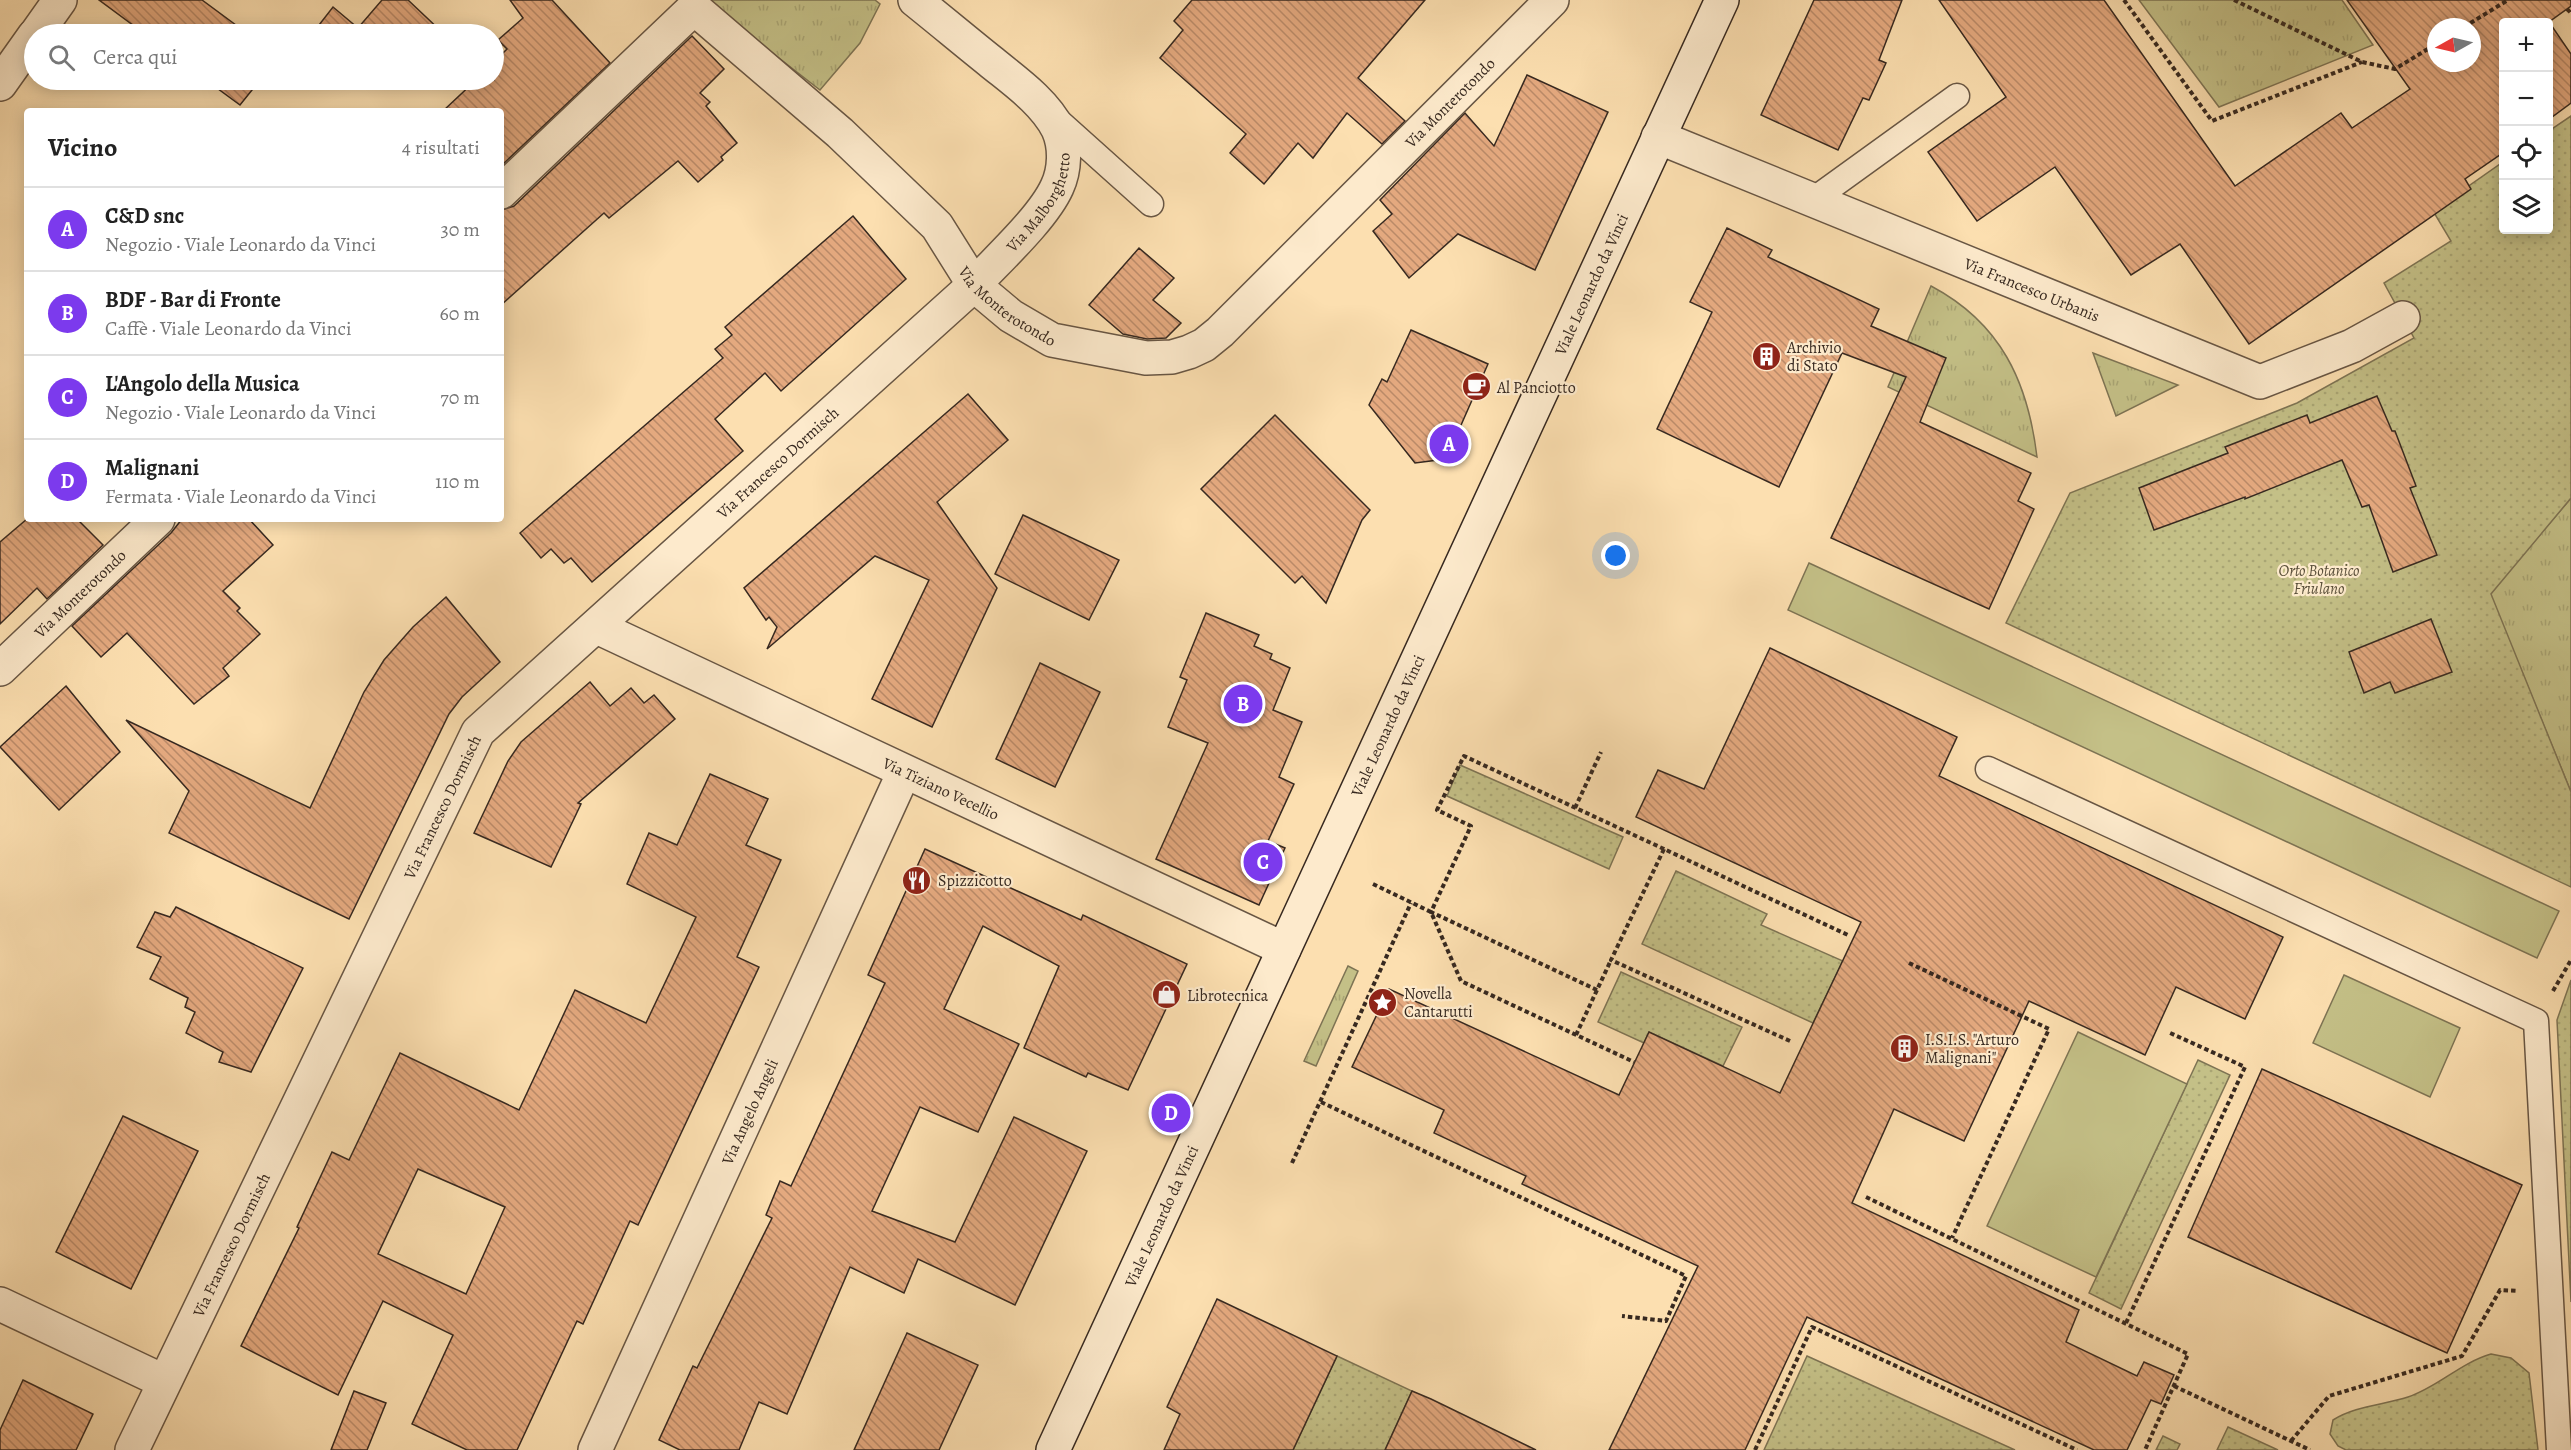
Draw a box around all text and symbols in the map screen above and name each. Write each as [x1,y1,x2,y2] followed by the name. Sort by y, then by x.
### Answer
[2427,18,2481,72] north arrow
[2499,18,2553,234] map controls
[2499,18,2553,72] button: +
[24,24,504,90] search box
[45,41,78,74] icon: search
[93,42,178,72] text: Cerca qui
[1400,53,1500,154] street label: Via Monterotondo
[2499,72,2553,126] button: −
[2499,126,2553,180] button: locate
[48,130,117,165] text: Vicino
[402,134,480,161] text: 4 risultati
[1001,153,1076,258] street label: Via Malborghetto
[2499,180,2553,234] button: layers
[105,201,184,231] text: C&D snc
[1549,210,1634,360] street label: Viale Leonardo da Vinci
[61,216,74,243] text: A
[440,216,480,243] text: 30 m
[105,231,376,258] text: Negozio · Viale Leonardo da Vinci
[1960,252,2103,328] street label: Via Francesco Urbanis
[952,261,1060,352] street label: Via Monterotondo
[105,285,281,315] text: BDF - Bar di Fronte
[61,300,74,327] text: B
[440,300,480,327] text: 60 m
[105,315,352,342] text: Caffè · Viale Leonardo da Vinci
[1786,337,1841,377] place label: Archivio di Stato
[1750,340,1782,372] building icon: Archivio di Stato
[105,369,300,399] text: L'Angolo della Musica
[1460,371,1492,403] cafe icon: Al Panciotto
[1496,377,1576,399] place label: Al Panciotto
[61,384,74,411] text: C
[440,384,480,411] text: 70 m
[105,399,376,426] text: Negozio · Viale Leonardo da Vinci
[712,402,844,524] street label: Via Francesco Dormisch
[1430,422,1468,466] pin: A
[105,453,199,483] text: Malignani
[61,468,74,495] text: D
[435,468,480,495] text: 110 m
[105,483,376,510] text: Fermata · Viale Leonardo da Vinci
[1601,541,1630,570] your location
[29,545,131,644] street label: Via Monterotondo
[2279,560,2359,600] park label: Orto Botanico Friulano
[1346,652,1430,801] street label: Viale Leonardo da Vinci
[1224,682,1262,726] pin: B
[398,731,487,884] street label: Via Francesco Dormisch
[878,752,1002,826] street label: Via Tiziano Vecellio
[1244,840,1282,884] pin: C
[901,864,933,896] restaurant icon: Spizzicotto
[938,870,1012,892] place label: Spizzicotto
[1150,979,1182,1011] shop icon: Librotecnica
[1404,983,1473,1023] place label: Novella Cantarutti
[1187,985,1269,1007] place label: Librotecnica
[1367,986,1399,1018] place icon: Novella Cantarutti
[1925,1029,2019,1069] place label: I.S.I.S. "Arturo Malignani"
[1888,1032,1920,1064] building icon: I.S.I.S. "Arturo Malignani"
[716,1056,784,1169] street label: Via Angelo Angeli
[1152,1090,1190,1136] pin: D
[1119,1142,1204,1291] street label: Viale Leonardo da Vinci
[187,1169,276,1322] street label: Via Francesco Dormisch

